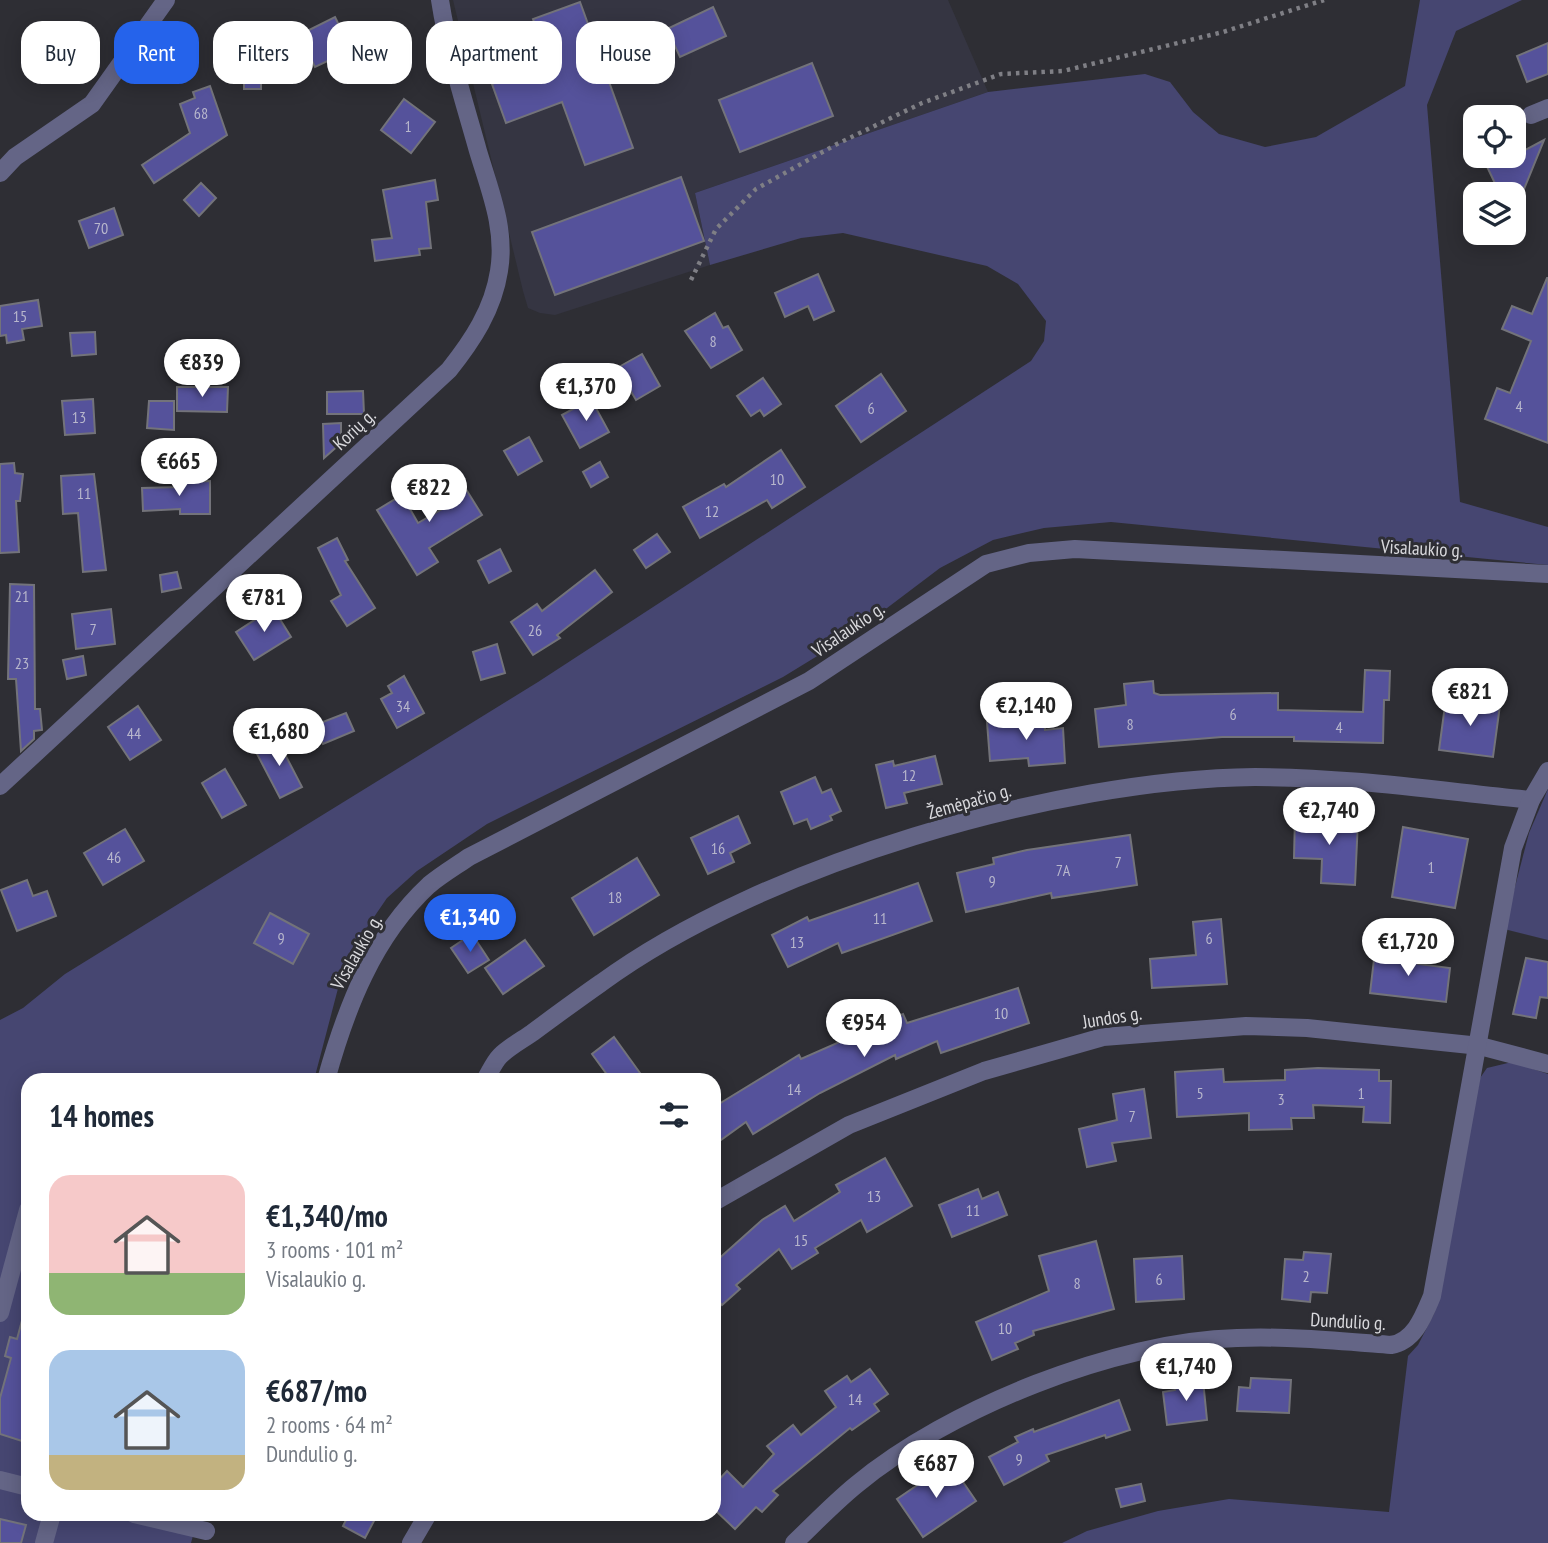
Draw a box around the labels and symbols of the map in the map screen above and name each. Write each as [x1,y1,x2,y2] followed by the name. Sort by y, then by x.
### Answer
[194,103,208,123] house number: 68
[404,116,412,136] house number: 1
[94,218,108,238] house number: 70
[13,306,27,326] house number: 15
[709,331,717,351] house number: 8
[161,340,243,399] pin: €839
[529,364,643,423] pin: €1,370
[1515,396,1523,416] house number: 4
[867,398,875,418] house number: 6
[328,403,380,455] street label: Korių g.
[72,407,86,427] house number: 13
[138,438,220,498] pin: €665
[388,464,470,524] pin: €822
[770,469,784,489] house number: 10
[77,483,91,503] house number: 11
[705,501,719,521] house number: 12
[1379,534,1464,562] street label: Visalaukio g.
[223,574,305,634] pin: €781
[15,586,29,606] house number: 21
[806,596,889,663] street label: Visalaukio g.
[89,619,97,639] house number: 7
[528,620,542,640] house number: 26
[15,653,29,673] house number: 23
[1429,668,1511,728] pin: €821
[969,682,1083,742] pin: €2,140
[396,696,410,716] house number: 34
[1229,704,1237,724] house number: 6
[222,708,336,768] pin: €1,680
[1126,714,1134,734] house number: 8
[1335,717,1343,737] house number: 4
[127,723,141,743] house number: 44
[902,765,916,785] house number: 12
[924,778,1014,824] street label: Žemėpačio g.
[1272,788,1386,847] pin: €2,740
[711,838,725,858] house number: 16
[107,847,121,867] house number: 46
[1114,852,1122,872] house number: 7
[1427,857,1435,877] house number: 1
[1056,860,1071,880] house number: 7A
[988,871,996,891] house number: 9
[608,887,622,907] house number: 18
[413,894,527,954] pin: €1,340
[873,908,887,928] house number: 11
[324,910,387,995] street label: Visalaukio g.
[1351,918,1465,978] pin: €1,720
[277,928,285,948] house number: 9
[1205,928,1213,948] house number: 6
[790,932,804,952] house number: 13
[823,1000,905,1059] pin: €954
[1080,1000,1143,1034] street label: Jundos g.
[994,1003,1008,1023] house number: 10
[787,1079,801,1099] house number: 14
[1196,1083,1204,1103] house number: 5
[1357,1083,1365,1103] house number: 1
[1277,1089,1285,1109] house number: 3
[1128,1106,1136,1126] house number: 7
[867,1186,881,1206] house number: 13
[966,1200,980,1220] house number: 11
[794,1230,808,1250] house number: 15
[1302,1266,1310,1286] house number: 2
[1155,1269,1163,1289] house number: 6
[1073,1273,1081,1293] house number: 8
[1310,1307,1386,1335] street label: Dundulio g.
[998,1318,1012,1338] house number: 10
[1129,1344,1243,1403] pin: €1,740
[848,1389,862,1409] house number: 14
[895,1440,977,1500] pin: €687
[1015,1449,1023,1469] house number: 9

